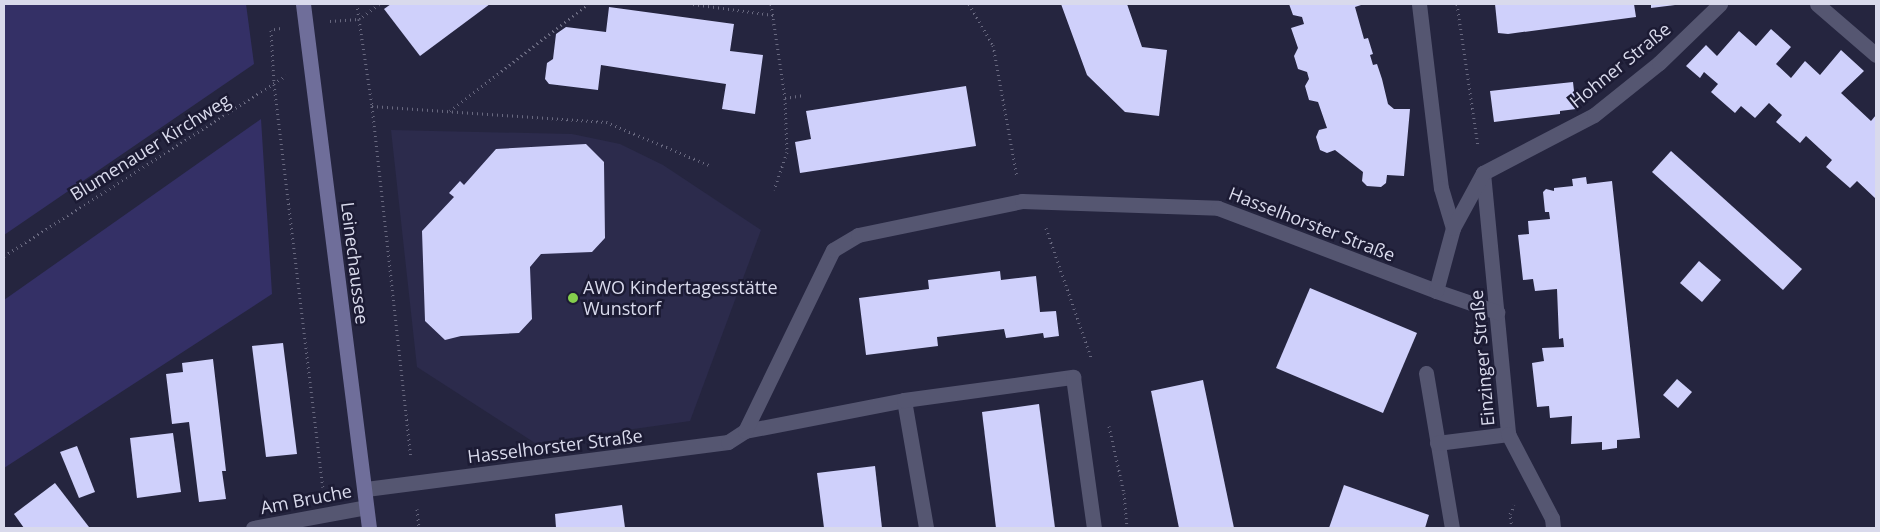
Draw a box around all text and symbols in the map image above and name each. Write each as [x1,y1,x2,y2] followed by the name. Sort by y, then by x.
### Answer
[1565,18,1675,112] street label: Hohner Straße
[66,89,234,205] street label: Blumenauer Kirchweg
[1226,182,1398,266] street label: Hasselhorster Straße
[337,201,373,325] street label: Leinechaussee
[583,277,778,320] place label: AWO Kindertagesstätte Wunstorf
[1465,289,1499,427] street label: Einzinger Straße
[567,292,579,304] marker: AWO Kindertagesstätte Wunstorf
[466,425,644,467] street label: Hasselhorster Straße
[259,480,353,518] street label: Am Bruche

